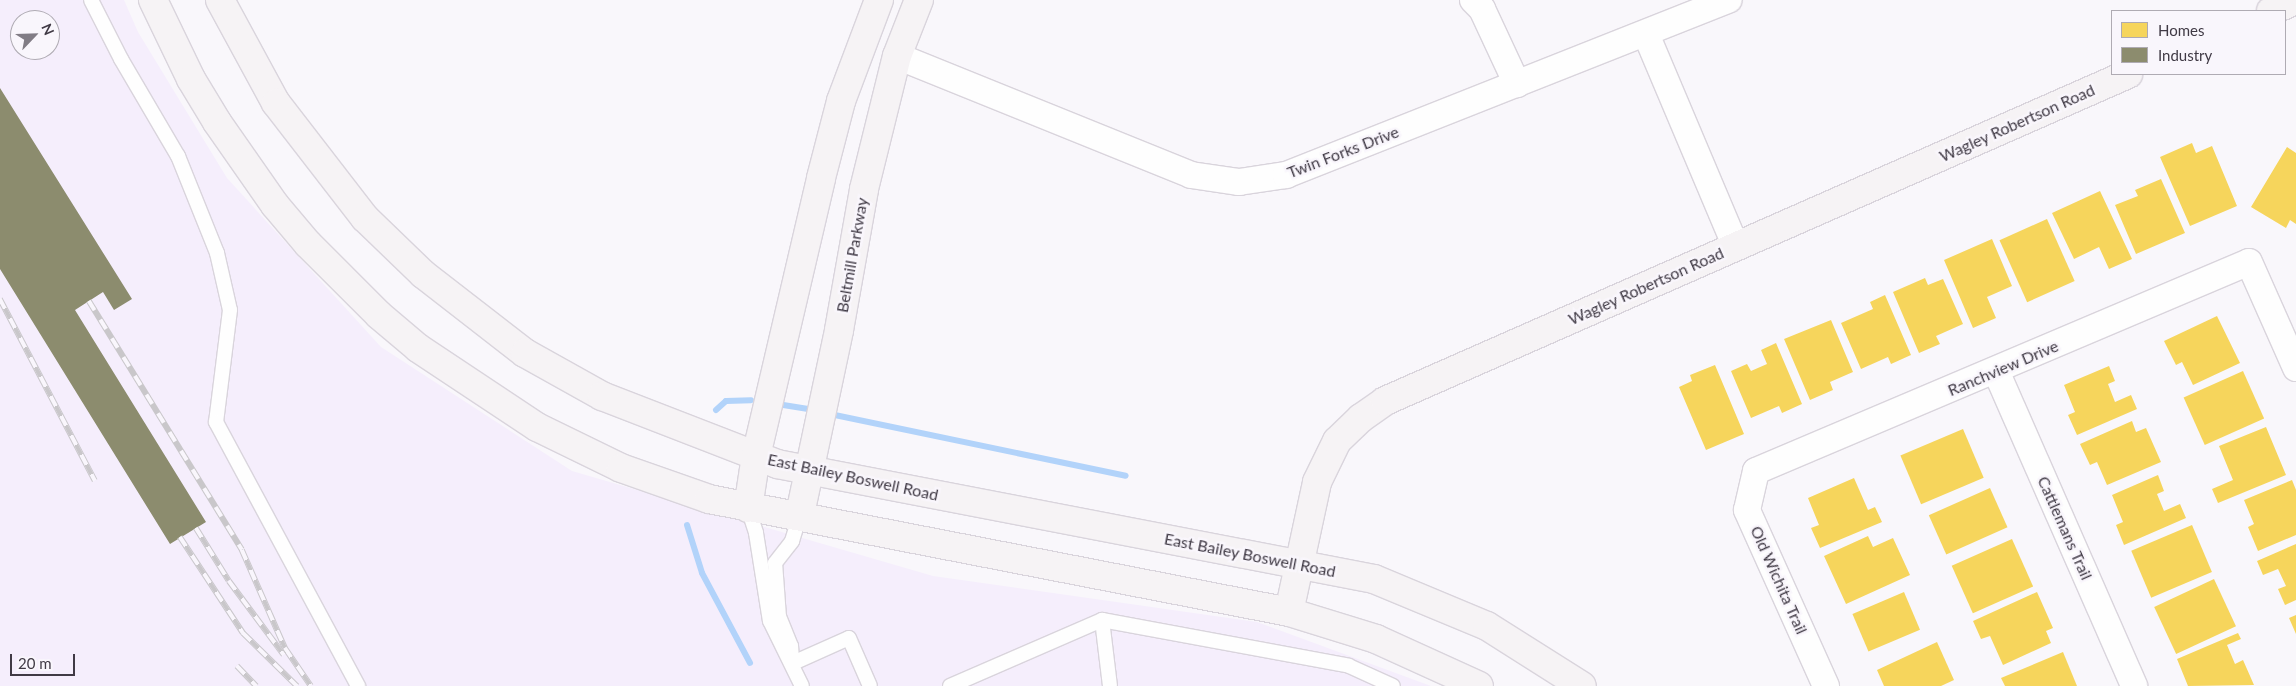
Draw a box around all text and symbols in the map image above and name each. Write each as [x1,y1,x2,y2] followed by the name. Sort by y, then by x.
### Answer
[10,10,60,60] north arrow
[2111,10,2286,75] legend
[38,21,58,37] text: N
[2158,21,2204,39] text: Homes
[2158,46,2212,64] text: Industry
[1936,80,2098,166] street label: Wagley Robertson Road
[1284,122,1402,182] street label: Twin Forks Drive
[832,196,872,314] street label: Beltmill Parkway
[1565,243,1727,329] street label: Wagley Robertson Road
[1945,336,2061,400] street label: Ranchview Drive
[766,449,940,505] street label: East Bailey Boswell Road
[2034,473,2096,583] street label: Cattlemans Trail
[1746,523,1812,637] street label: Old Wichita Trail
[1163,529,1337,581] street label: East Bailey Boswell Road
[12,644,78,676] scale bar
[18,654,52,672] text: 20 m

